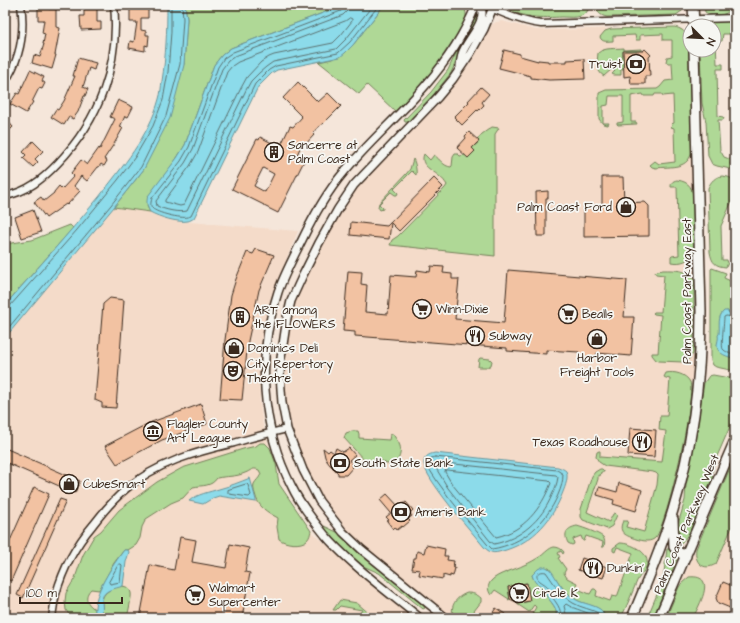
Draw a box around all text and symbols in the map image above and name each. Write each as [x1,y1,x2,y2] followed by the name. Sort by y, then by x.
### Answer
[682,18,722,58] north arrow
[702,36,719,48] text: N
[625,53,647,75] bank icon: Truist
[589,56,622,73] place label: Truist
[288,137,358,168] place label: Sancerre at Palm Coast
[263,141,285,163] building icon: Sancerre at Palm Coast
[615,196,637,218] shop icon: Palm Coast Ford
[517,199,612,216] place label: Palm Coast Ford
[679,218,697,364] street label: Palm Coast Parkway East
[411,298,433,320] supermarket icon: Winn-Dixie
[436,301,489,318] place label: Winn-Dixie
[254,302,336,333] place label: ART among the FLOWERS
[557,303,579,325] supermarket icon: Bealls
[229,306,251,328] building icon: ART among the FLOWERS
[582,306,613,323] place label: Bealls
[464,325,486,347] restaurant icon: Subway
[489,328,532,346] place label: Subway
[586,328,608,350] shop icon: Harbor Freight Tools
[223,337,245,359] shop icon: Dominics Deli
[248,340,318,357] place label: Dominics Deli
[560,350,634,382] place label: Harbor Freight Tools
[247,356,334,387] place label: City Repertory Theatre
[222,360,244,382] theatre icon: City Repertory Theatre
[167,416,248,448] place label: Flagler County Art League
[142,420,164,442] museum icon: Flagler County Art League
[631,431,653,453] restaurant icon: Texas Roadhouse
[533,434,629,451] place label: Texas Roadhouse
[329,452,351,474] bank icon: South State Bank
[649,452,725,597] street label: Palm Coast Parkway West
[354,455,454,472] place label: South State Bank
[58,473,80,495] shop icon: CubeSmart
[83,476,146,493] place label: CubeSmart
[390,501,412,523] bank icon: Ameris Bank
[415,504,486,521] place label: Ameris Bank
[582,557,604,579] restaurant icon: Dunkin'
[607,560,644,577] place label: Dunkin'
[20,579,122,605] scale bar
[209,580,281,611] place label: Walmart Supercenter
[508,582,530,604] supermarket icon: Circle K
[184,584,206,606] supermarket icon: Walmart Supercenter
[26,585,57,602] text: 100 m
[533,585,579,602] place label: Circle K

